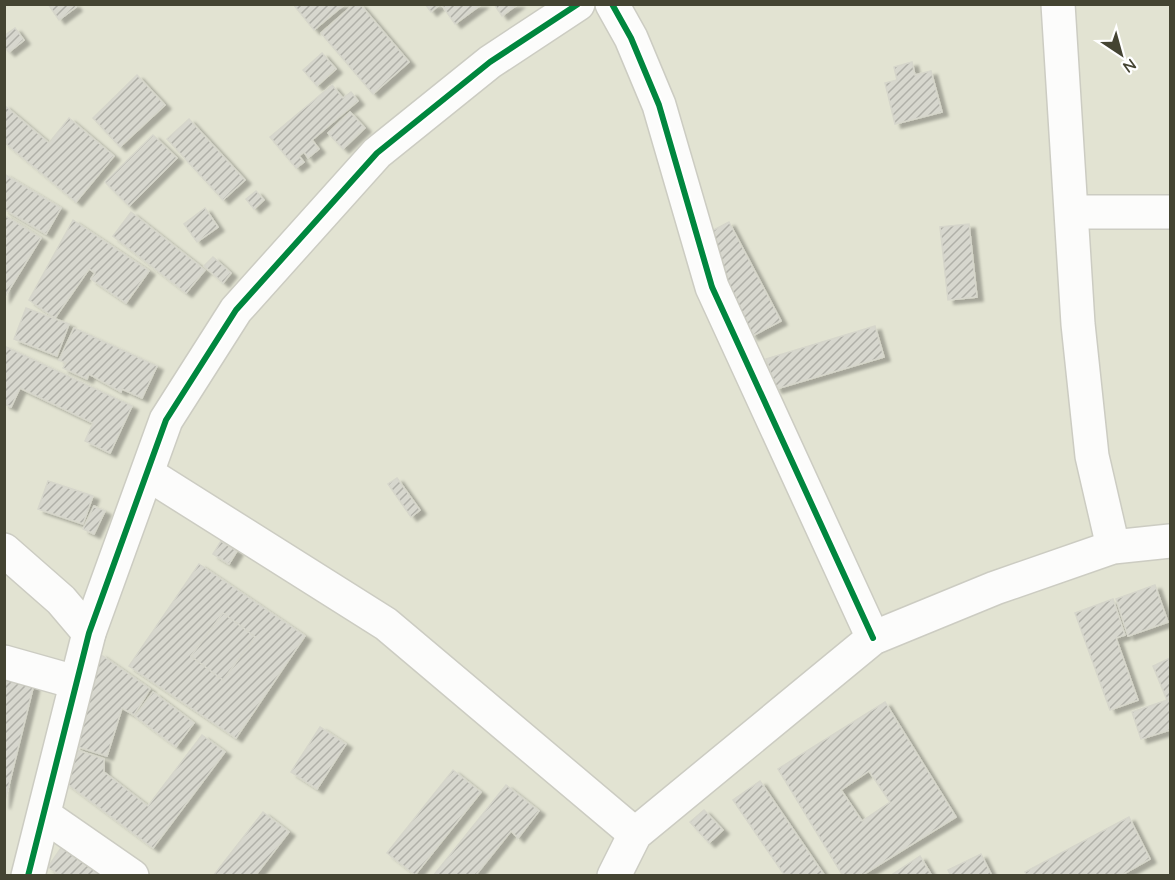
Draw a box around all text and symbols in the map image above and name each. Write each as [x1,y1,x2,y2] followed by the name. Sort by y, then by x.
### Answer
[1091,24,1151,84] north arrow
[1119,55,1140,78] text: N

